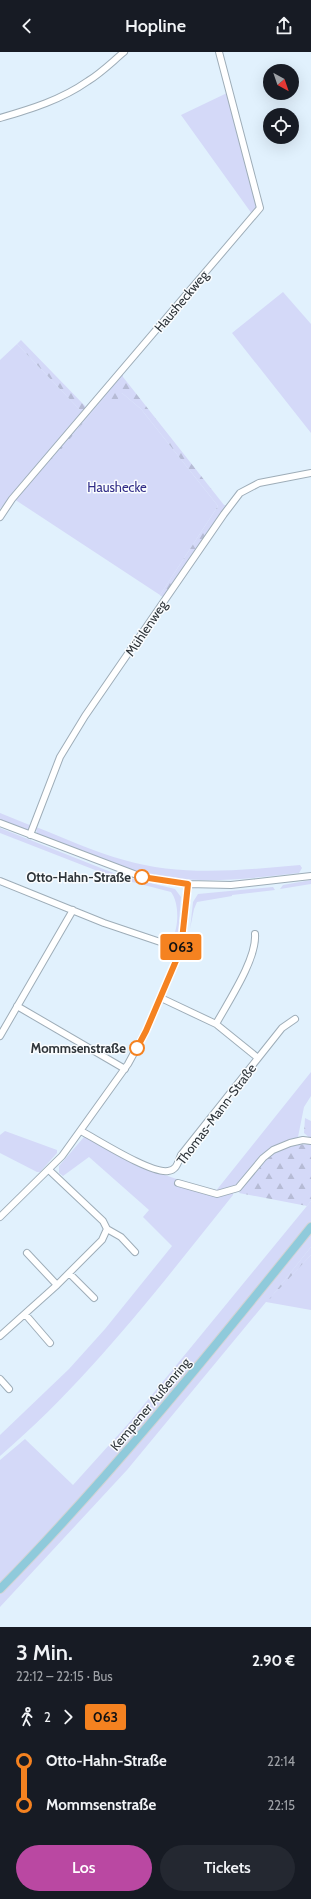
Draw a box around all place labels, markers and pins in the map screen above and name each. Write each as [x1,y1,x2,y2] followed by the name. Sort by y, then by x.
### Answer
[26,869,131,885] place label: Otto-Hahn-Straße
[134,869,150,885] marker: Otto-Hahn-Straße
[31,1040,126,1056] place label: Mommsenstraße
[129,1040,145,1056] marker: Mommsenstraße

